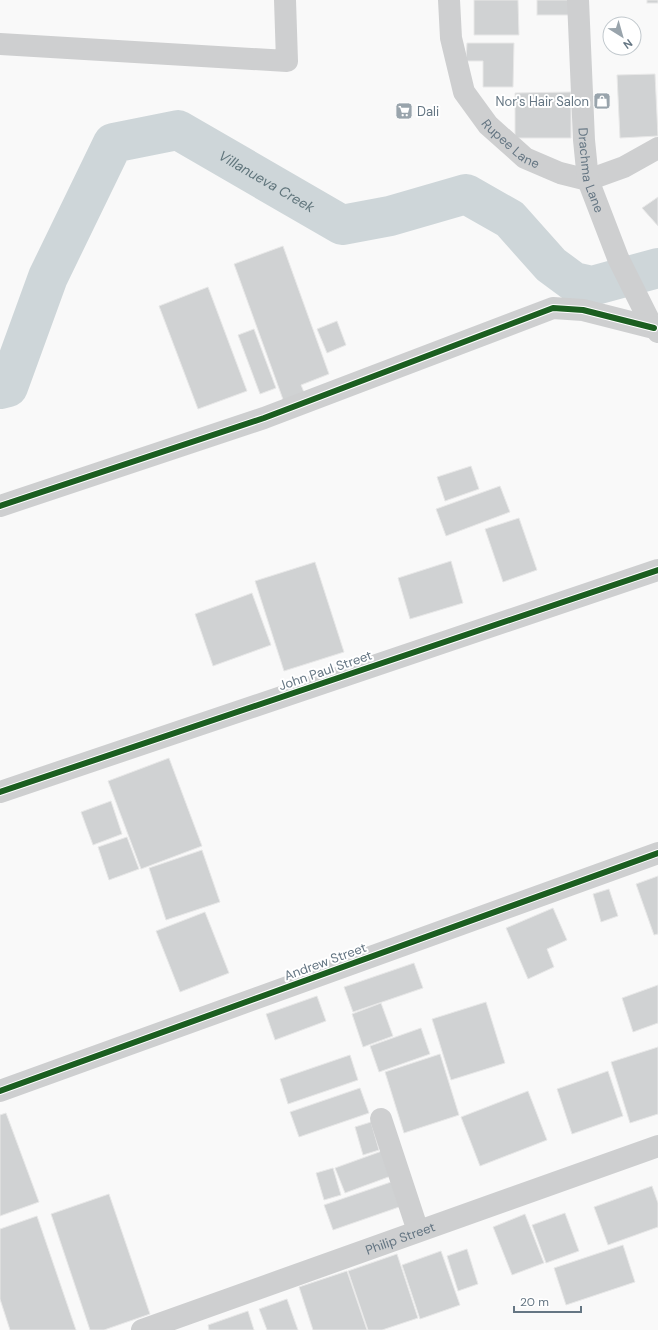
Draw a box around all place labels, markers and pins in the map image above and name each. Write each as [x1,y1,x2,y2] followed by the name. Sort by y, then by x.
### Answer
[592,91,612,111] shop icon: Nor's Hair Salon
[495,93,589,110] place label: Nor's Hair Salon
[394,101,414,121] supermarket icon: Dali
[417,103,439,120] place label: Dali

